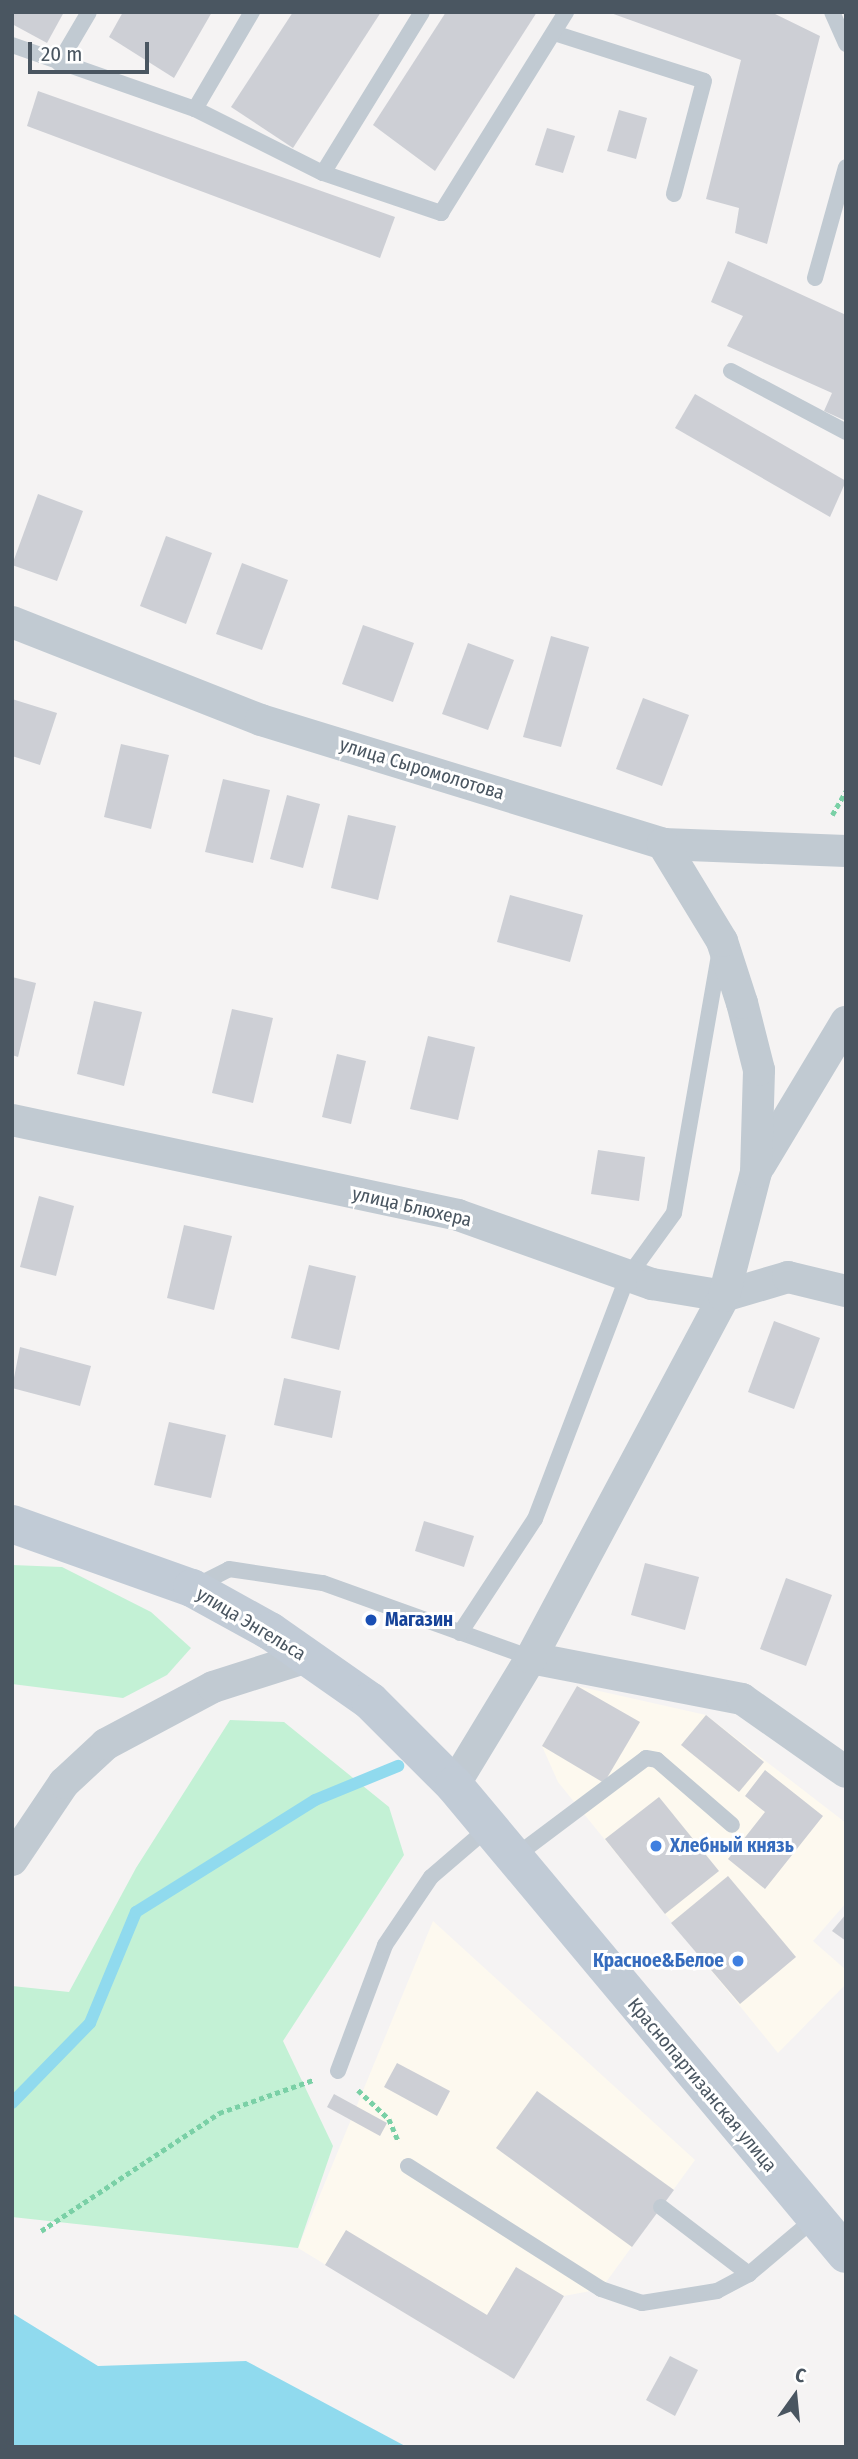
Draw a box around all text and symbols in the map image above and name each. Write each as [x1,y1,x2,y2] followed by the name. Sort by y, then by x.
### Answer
[32,28,152,72] scale bar
[41,41,82,67] text: 20 m
[337,733,507,805] street label: улица Сыромолотова
[350,1182,474,1232] street label: улица Блюхера
[192,1582,310,1666] street label: улица Энгельса
[385,1609,453,1631] place label: Магазин
[363,1612,379,1628] marker: Магазин
[670,1835,794,1857] place label: Хлебный князь
[648,1838,664,1854] marker: Хлебный князь
[593,1950,724,1972] place label: Красное&Белое
[730,1953,746,1969] marker: Красное&Белое
[623,1993,781,2177] street label: Краснопартизанская улица
[760,2361,830,2431] north arrow
[793,2363,808,2388] text: С

